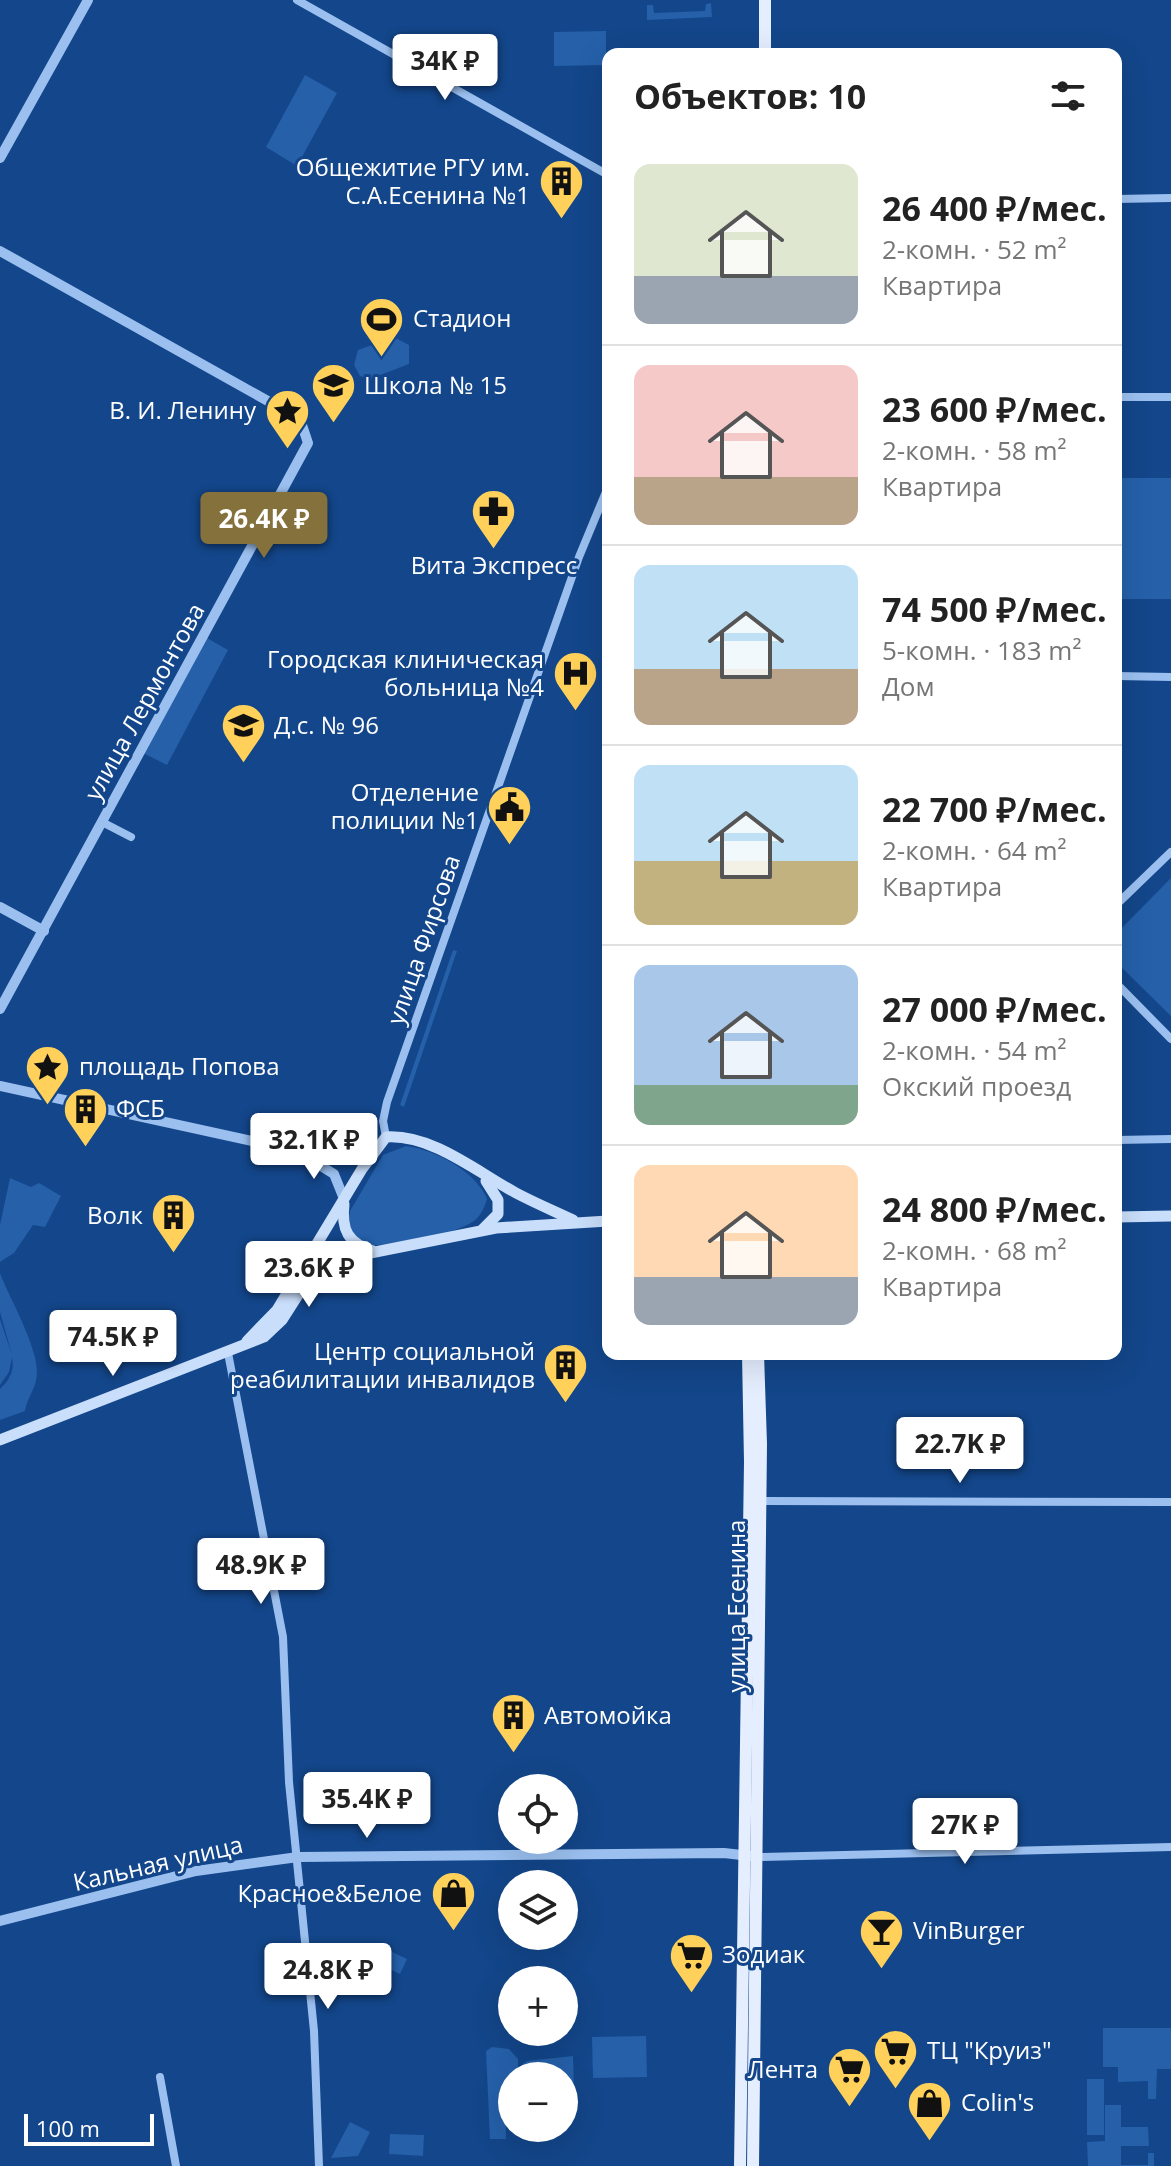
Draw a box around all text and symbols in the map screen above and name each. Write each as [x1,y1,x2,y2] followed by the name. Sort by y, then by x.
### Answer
[389,34,501,102] pin: 34K ₽
[411,42,479,78] text: 34K ₽
[634,73,866,119] text: Объектов: 10
[1046,74,1090,118] icon: filters
[296,150,530,211] place label: Общежитие РГУ им. С.А.Есенина №1
[537,158,585,221] building icon: Общежитие РГУ им. С.А.Есенина №1
[882,185,1107,231] text: 26 400 ₽/мес.
[698,196,794,292] icon: home
[882,231,1067,267] text: 2-комн. · 52 m²
[882,267,1002,303] text: Квартира
[358,295,406,358] sports icon: Стадион
[413,301,511,334] place label: Стадион
[309,362,357,425] school or university icon: Школа № 15
[364,368,507,401] place label: Школа № 15
[882,386,1107,432] text: 23 600 ₽/мес.
[263,387,311,450] place icon: В. И. Ленину
[109,393,257,426] place label: В. И. Ленину
[698,397,794,493] icon: home
[882,432,1067,468] text: 2-комн. · 58 m²
[882,468,1002,504] text: Квартира
[470,488,518,551] pharmacy icon: Вита Экспресс
[190,492,338,560] pin: 26.4K ₽
[218,500,310,536] text: 26.4K ₽
[411,548,577,581] place label: Вита Экспресс
[882,586,1107,632] text: 74 500 ₽/мес.
[76,597,212,806] street label: улица Лермонтова
[698,597,794,693] icon: home
[882,632,1081,668] text: 5-комн. · 183 m²
[267,642,544,703] place label: Городская клиническая больница №4
[551,650,599,713] hospital icon: Городская клиническая больница №4
[882,668,935,704] text: Дом
[219,702,267,765] school or university icon: Д.с. № 96
[274,708,379,741] place label: Д.с. № 96
[331,775,479,836] place label: Отделение полиции №1
[486,783,534,846] public building icon: Отделение полиции №1
[882,786,1107,832] text: 22 700 ₽/мес.
[698,797,794,893] icon: home
[882,832,1067,868] text: 2-комн. · 64 m²
[378,850,467,1029] street label: улица Фирсова
[882,868,1002,904] text: Квартира
[882,986,1107,1032] text: 27 000 ₽/мес.
[698,997,794,1093] icon: home
[882,1032,1067,1068] text: 2-комн. · 54 m²
[24,1043,72,1106] place icon: площадь Попова
[79,1049,279,1082] place label: площадь Попова
[882,1068,1071,1104] text: Окский проезд
[61,1085,109,1148] building icon: ФСБ
[116,1091,165,1124] place label: ФСБ
[240,1113,388,1181] pin: 32.1K ₽
[268,1121,360,1157] text: 32.1K ₽
[882,1186,1107,1232] text: 24 800 ₽/мес.
[150,1192,198,1255] building icon: Волк
[698,1197,794,1293] icon: home
[87,1198,144,1231] place label: Волк
[882,1232,1067,1268] text: 2-комн. · 68 m²
[235,1241,383,1309] pin: 23.6K ₽
[263,1249,355,1285] text: 23.6K ₽
[882,1268,1002,1304] text: Квартира
[39,1310,187,1378] pin: 74.5K ₽
[67,1318,159,1354] text: 74.5K ₽
[230,1334,535,1395] place label: Центр социальной реабилитации инвалидов
[542,1342,590,1405] building icon: Центр социальной реабилитации инвалидов
[886,1417,1034,1485] pin: 22.7K ₽
[914,1425,1006,1461] text: 22.7K ₽
[719,1520,752,1692] street label: улица Есенина
[187,1538,335,1606] pin: 48.9K ₽
[215,1546,307,1582] text: 48.9K ₽
[489,1692,537,1755] building icon: Автомойка
[544,1698,672,1731] place label: Автомойка
[293,1772,441,1840] pin: 35.4K ₽
[498,1774,578,2142] map controls
[498,1774,578,1854] button: locate
[321,1780,413,1816] text: 35.4K ₽
[909,1798,1021,1866] pin: 27K ₽
[931,1806,999,1842] text: 27K ₽
[70,1827,246,1898] street label: Кальная улица
[429,1870,477,1933] shop icon: Красное&Белое
[498,1870,578,1950] button: layers
[237,1876,422,1909] place label: Красное&Белое
[858,1907,906,1970] bar icon: VinBurger
[913,1913,1025,1946] place label: VinBurger
[667,1931,715,1994] supermarket icon: Зодиак
[722,1937,806,1970] place label: Зодиак
[254,1943,402,2011] pin: 24.8K ₽
[282,1951,374,1987] text: 24.8K ₽
[498,1966,578,2046] button: +
[872,2027,920,2090] supermarket icon: ТЦ "Круиз"
[927,2033,1051,2066] place label: ТЦ "Круиз"
[825,2046,873,2109] supermarket icon: Лента
[748,2052,818,2085] place label: Лента
[498,2062,578,2142] button: −
[906,2079,954,2142] shop icon: Colin's
[961,2085,1034,2118] place label: Colin's
[24,2110,154,2146] scale bar
[36,2113,100,2143] text: 100 m

